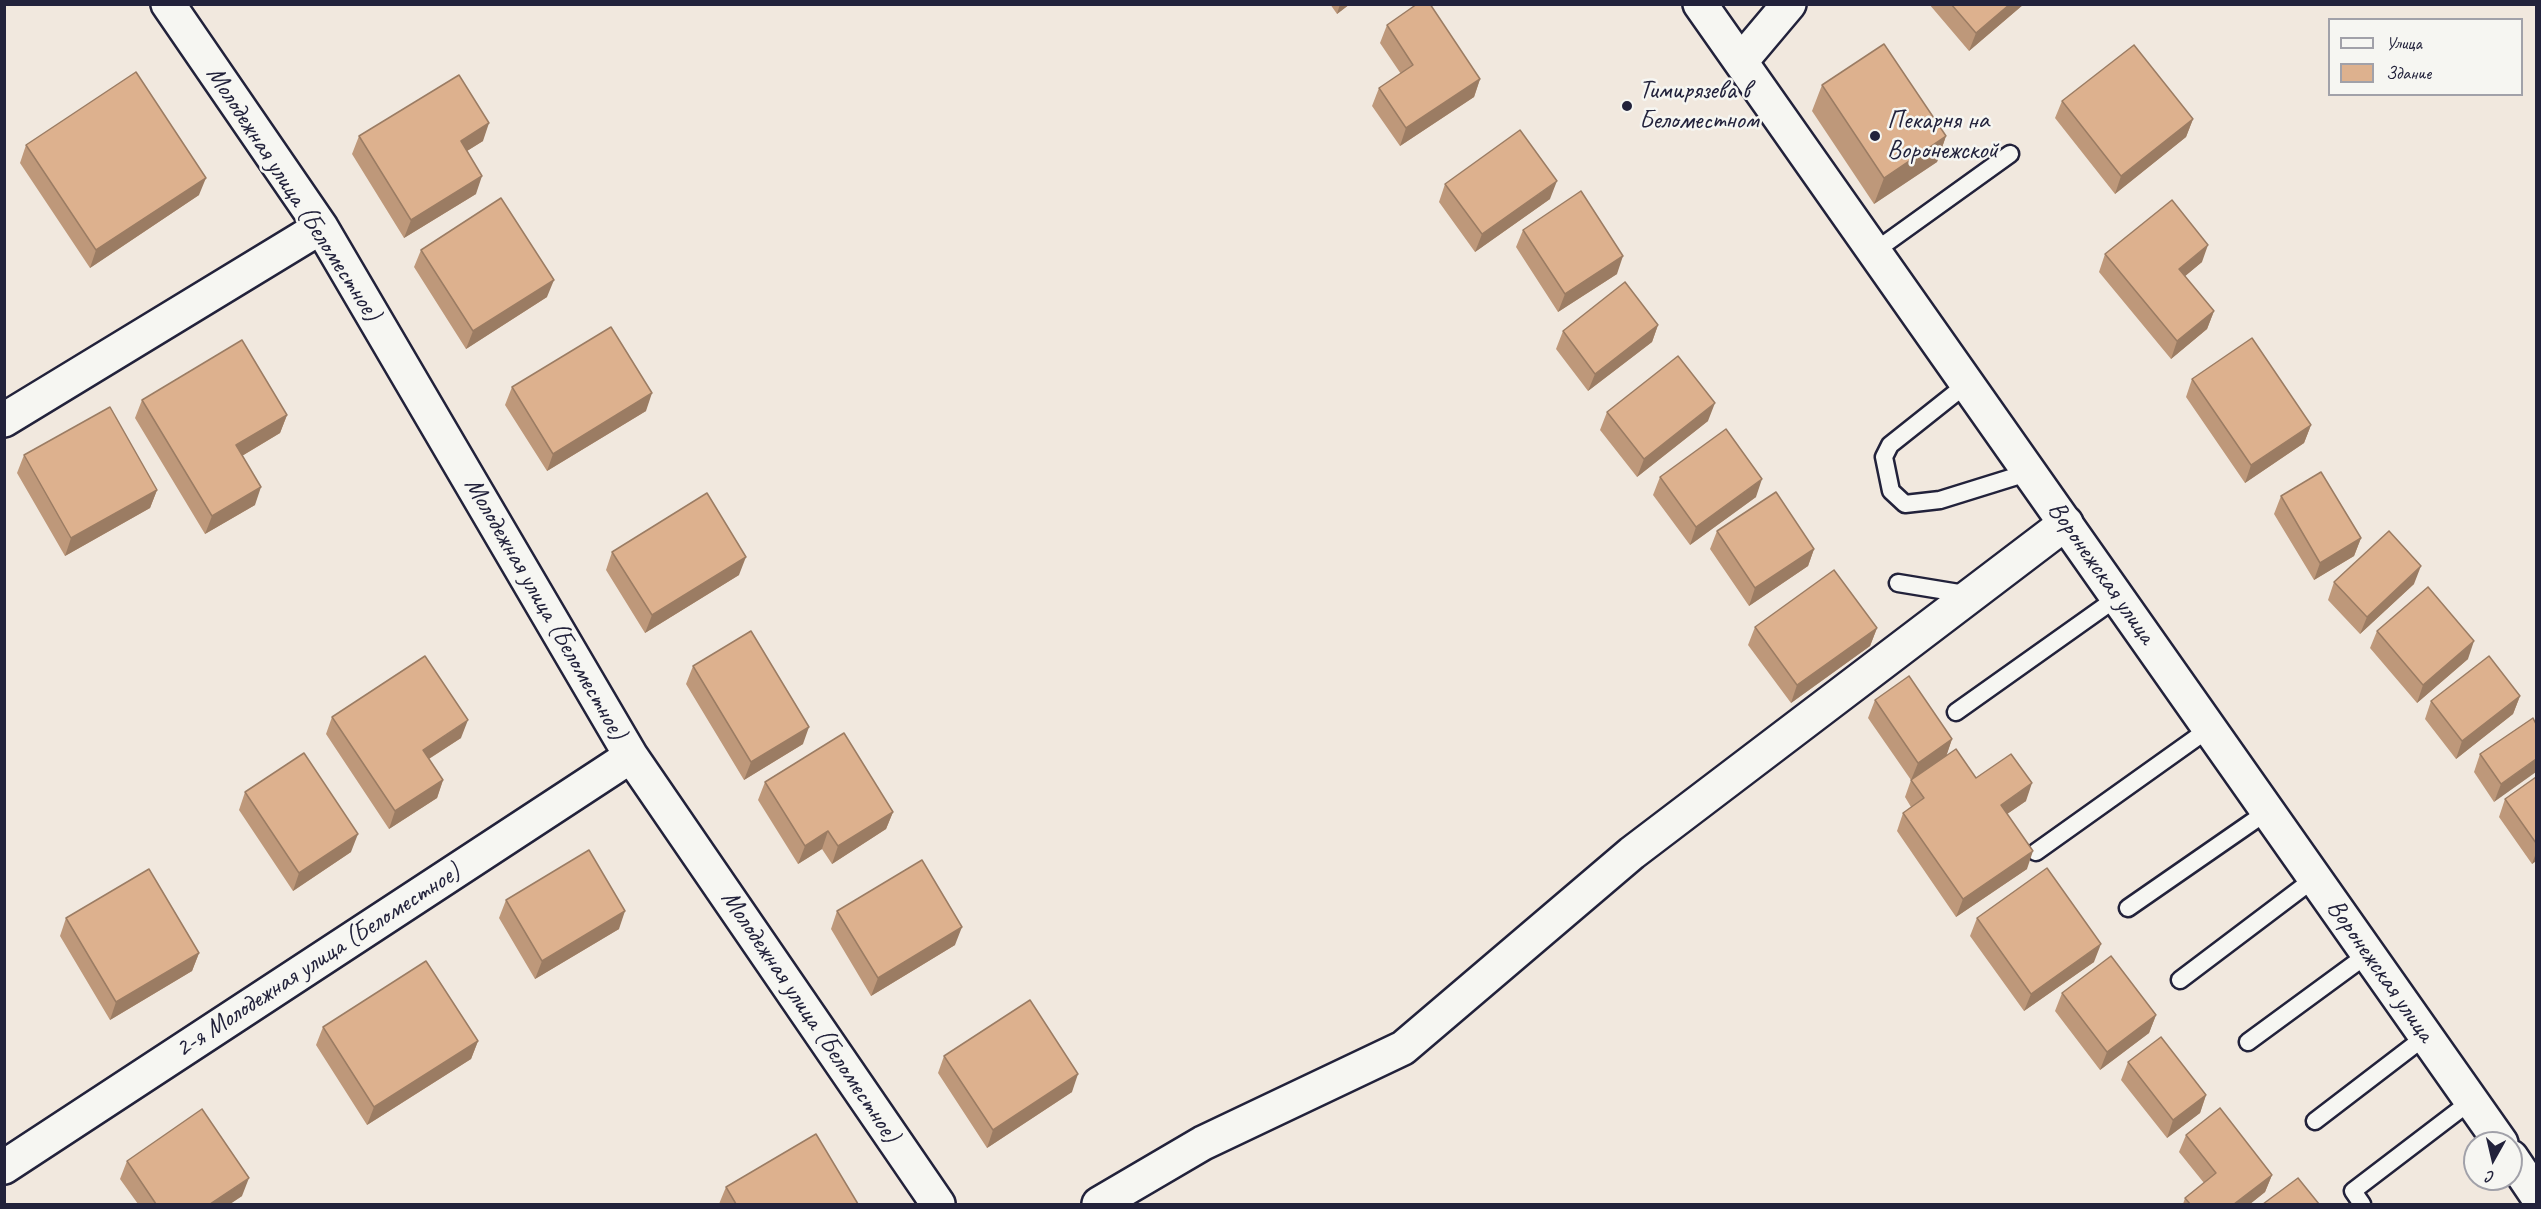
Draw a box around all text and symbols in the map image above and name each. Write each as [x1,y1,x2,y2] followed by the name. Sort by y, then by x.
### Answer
[2328,18,2523,96] legend
[2386,32,2422,54] text: Улица
[199,61,387,327] street label: Молодежная улица (Беломестное)
[2386,62,2431,84] text: Здание
[1639,75,1758,136] place label: Тимирязева в Беломестном
[1620,99,1634,113] marker: Тимирязева в Беломестном
[1887,105,1998,166] place label: Пекарня на Воронежской
[1868,129,1882,143] marker: Пекарня на Воронежской
[457,472,633,746] street label: Молодежная улица (Беломестное)
[2040,496,2162,650] street label: Воронежская улица
[170,857,466,1065] street label: 2-я Молодежная улица (Беломестное)
[714,885,906,1149] street label: Молодежная улица (Беломестное)
[2319,894,2441,1048] street label: Воронежская улица
[2463,1131,2523,1191] north arrow
[2485,1166,2496,1187] text: С

